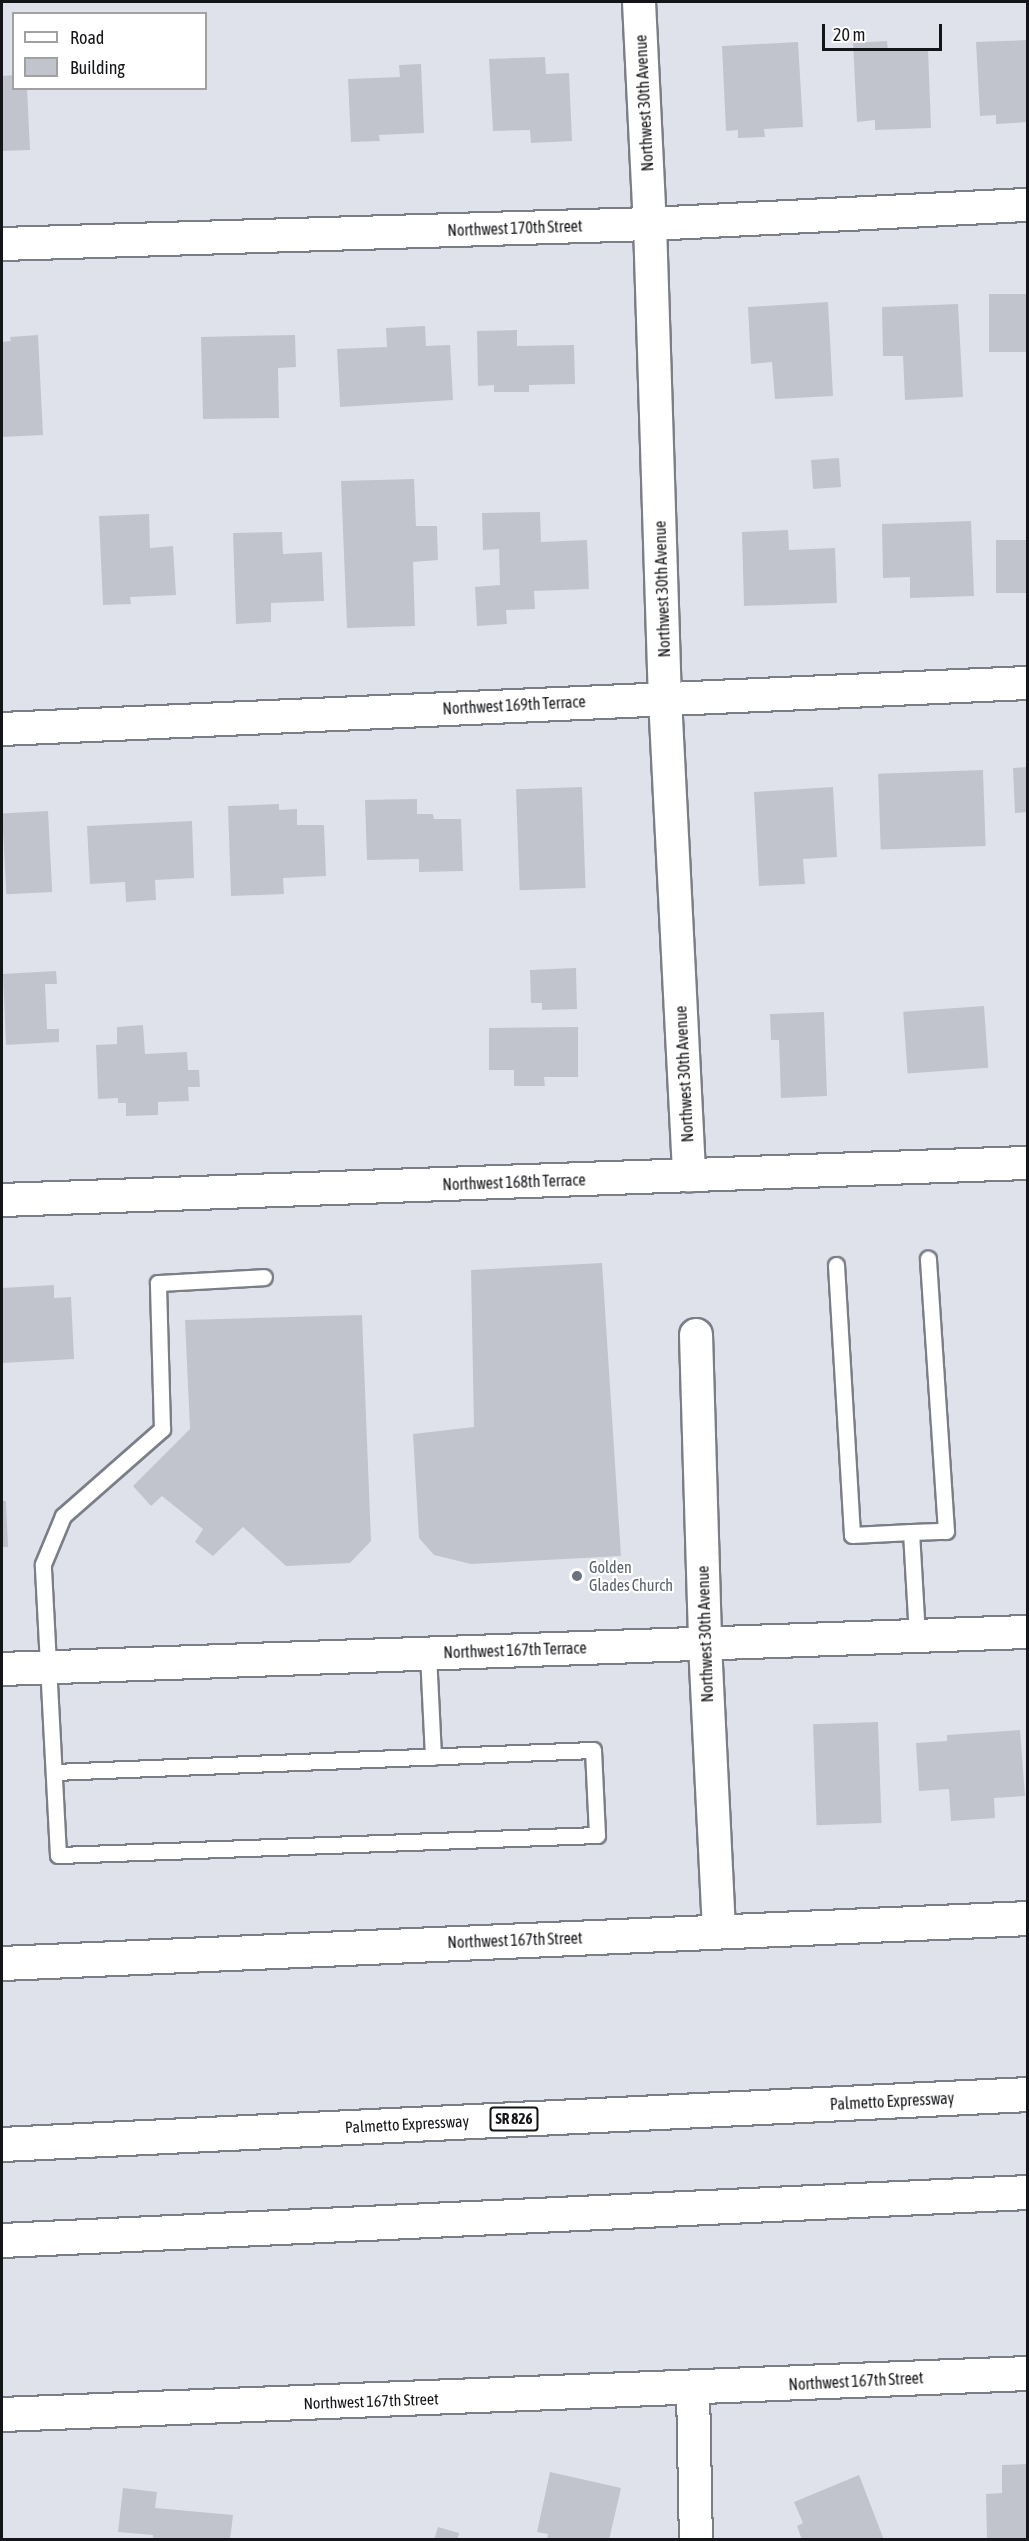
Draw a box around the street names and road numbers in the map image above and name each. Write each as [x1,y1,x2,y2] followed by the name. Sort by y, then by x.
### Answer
[631,34,657,172] street label: Northwest 30th Avenue
[447,216,583,240] street label: Northwest 170th Street
[650,520,674,658] street label: Northwest 30th Avenue
[442,692,586,718] street label: Northwest 169th Terrace
[671,1005,697,1143] street label: Northwest 30th Avenue
[442,1170,586,1194] street label: Northwest 168th Terrace
[693,1565,717,1703] street label: Northwest 30th Avenue
[443,1638,587,1662] street label: Northwest 167th Terrace
[447,1928,583,1952] street label: Northwest 167th Street
[829,2088,955,2114] street label: Palmetto Expressway
[488,2107,540,2131] road number: SR 826
[344,2111,470,2137] street label: Palmetto Expressway
[788,2368,924,2394] street label: Northwest 167th Street
[303,2389,439,2413] street label: Northwest 167th Street

